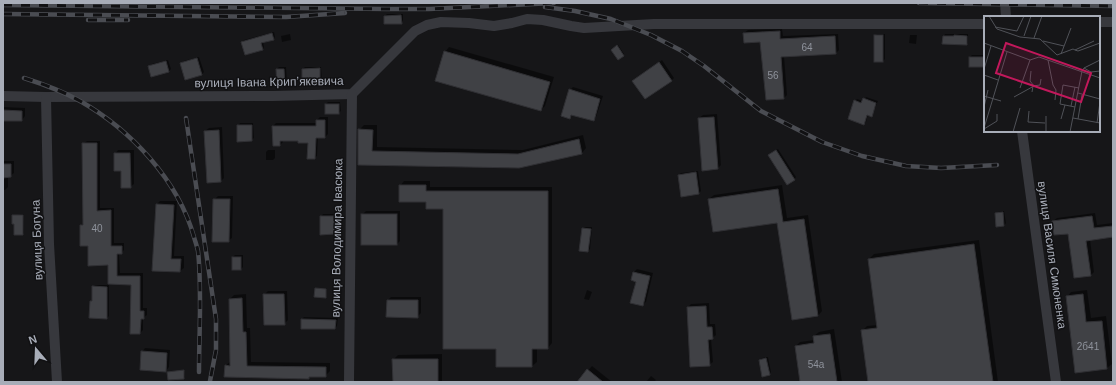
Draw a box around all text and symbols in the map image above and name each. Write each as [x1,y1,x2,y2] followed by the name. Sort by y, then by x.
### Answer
[984,16,1100,132] inset map
[801,42,813,53] house number: 64
[767,70,779,81] house number: 56
[194,74,344,90] street label: вулиця Івана Крипʼякевича
[329,158,345,318] street label: вулиця Володимира Івасюка
[1035,180,1069,330] street label: вулиця Василя Симоненка
[29,199,45,280] street label: вулиця Богуна
[91,223,103,234] house number: 40
[16,329,56,369] north arrow
[27,333,39,347] text: N
[1077,341,1100,352] house number: 2б41
[808,359,825,370] house number: 54а

